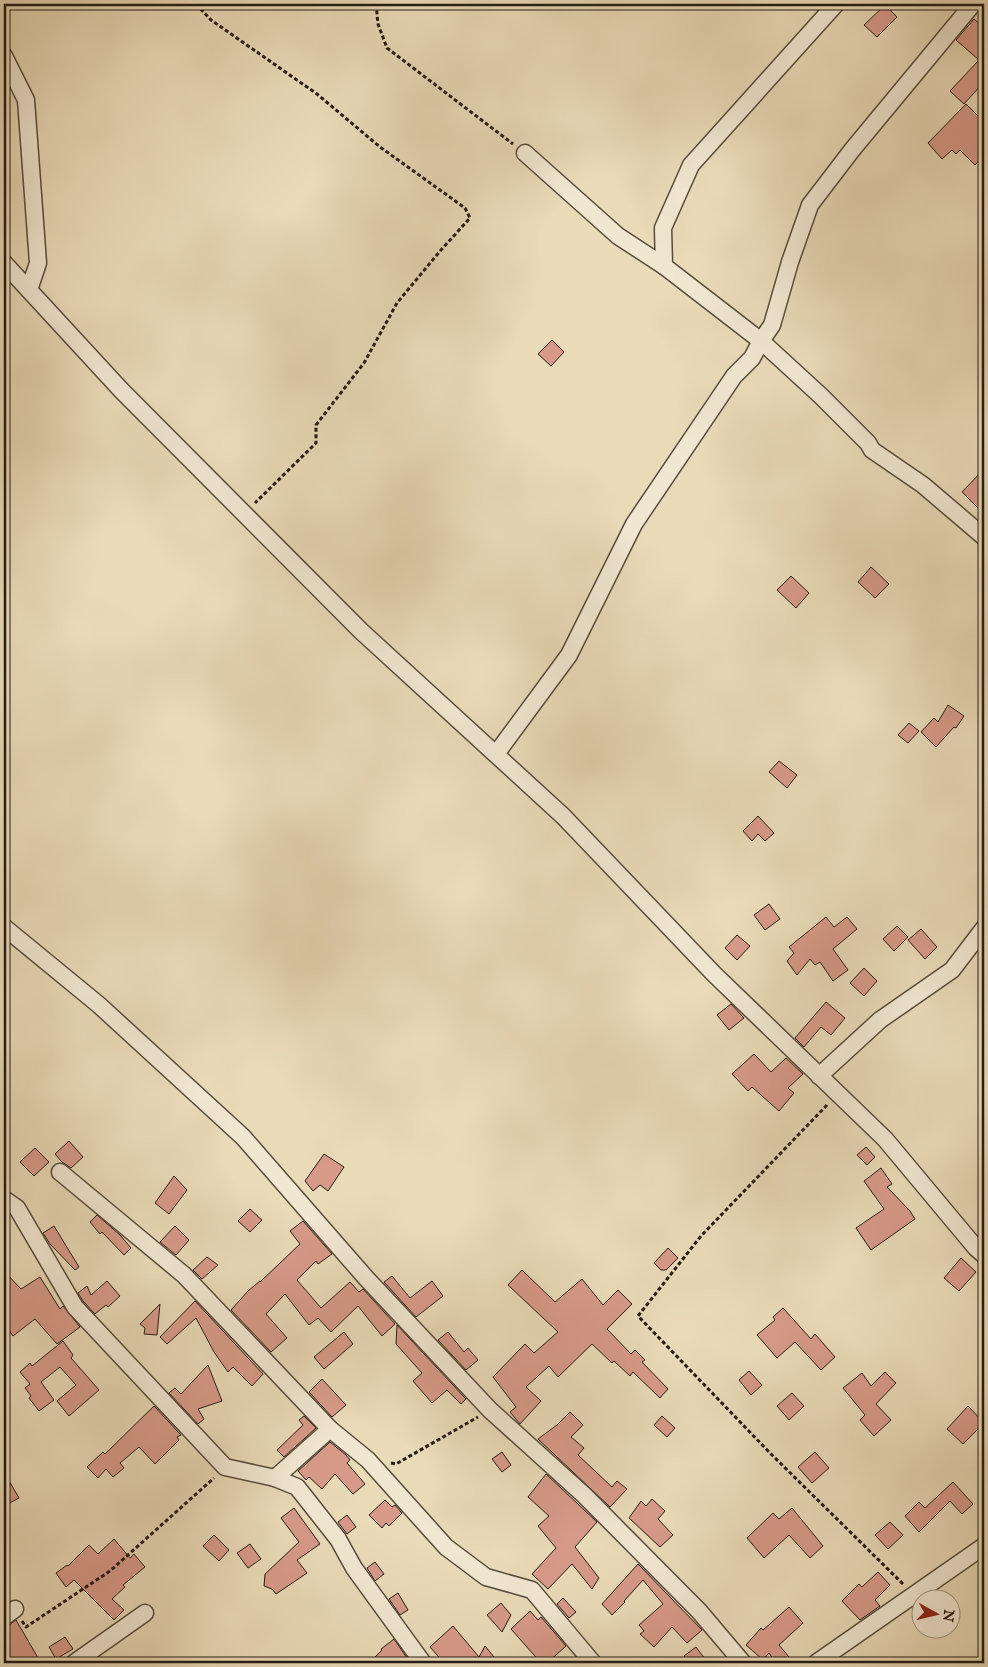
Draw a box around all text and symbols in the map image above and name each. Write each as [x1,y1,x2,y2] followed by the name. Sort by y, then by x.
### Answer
[910,1590,960,1640] north arrow
[938,1607,958,1623] text: N

